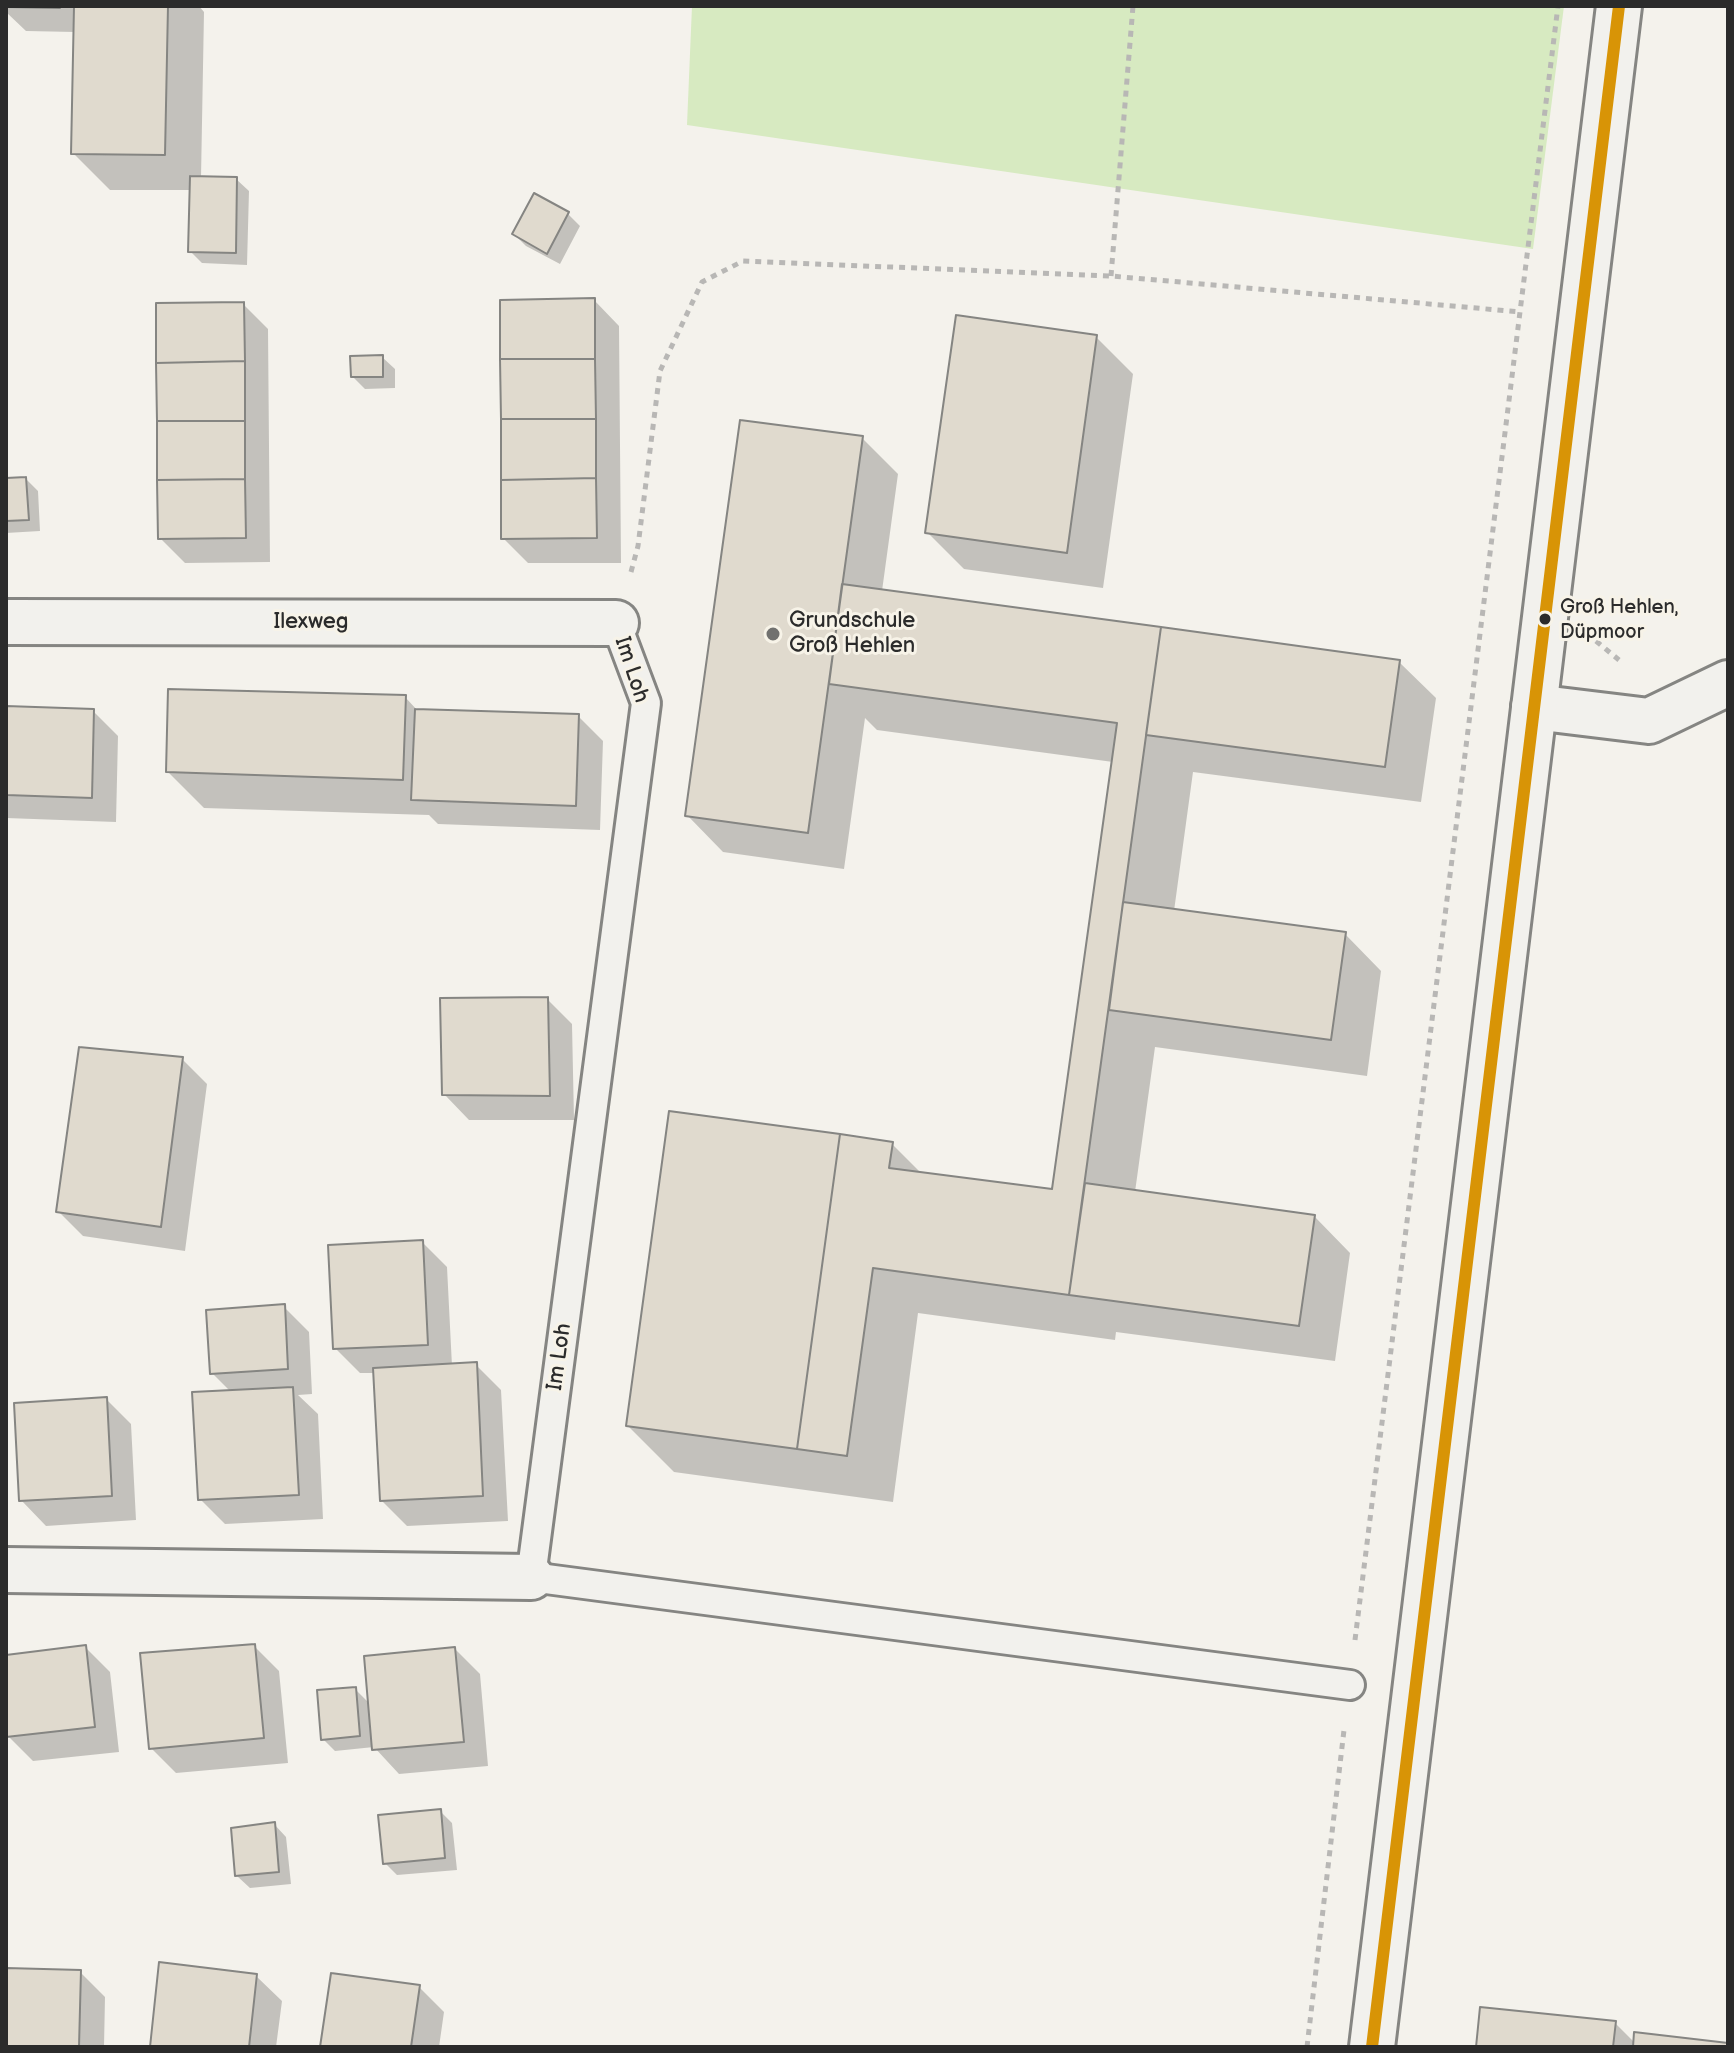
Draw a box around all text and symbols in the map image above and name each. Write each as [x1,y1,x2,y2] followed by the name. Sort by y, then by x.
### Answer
[1560,596,1678,643] place label: Groß Hehlen, Düpmoor
[789,608,915,660] place label: Grundschule Groß Hehlen
[274,609,348,635] street label: Ilexweg
[1537,611,1553,627] marker: Groß Hehlen, Düpmoor
[764,625,782,643] marker: Grundschule Groß Hehlen
[608,634,654,706] street label: Im Loh
[542,1322,578,1392] street label: Im Loh

